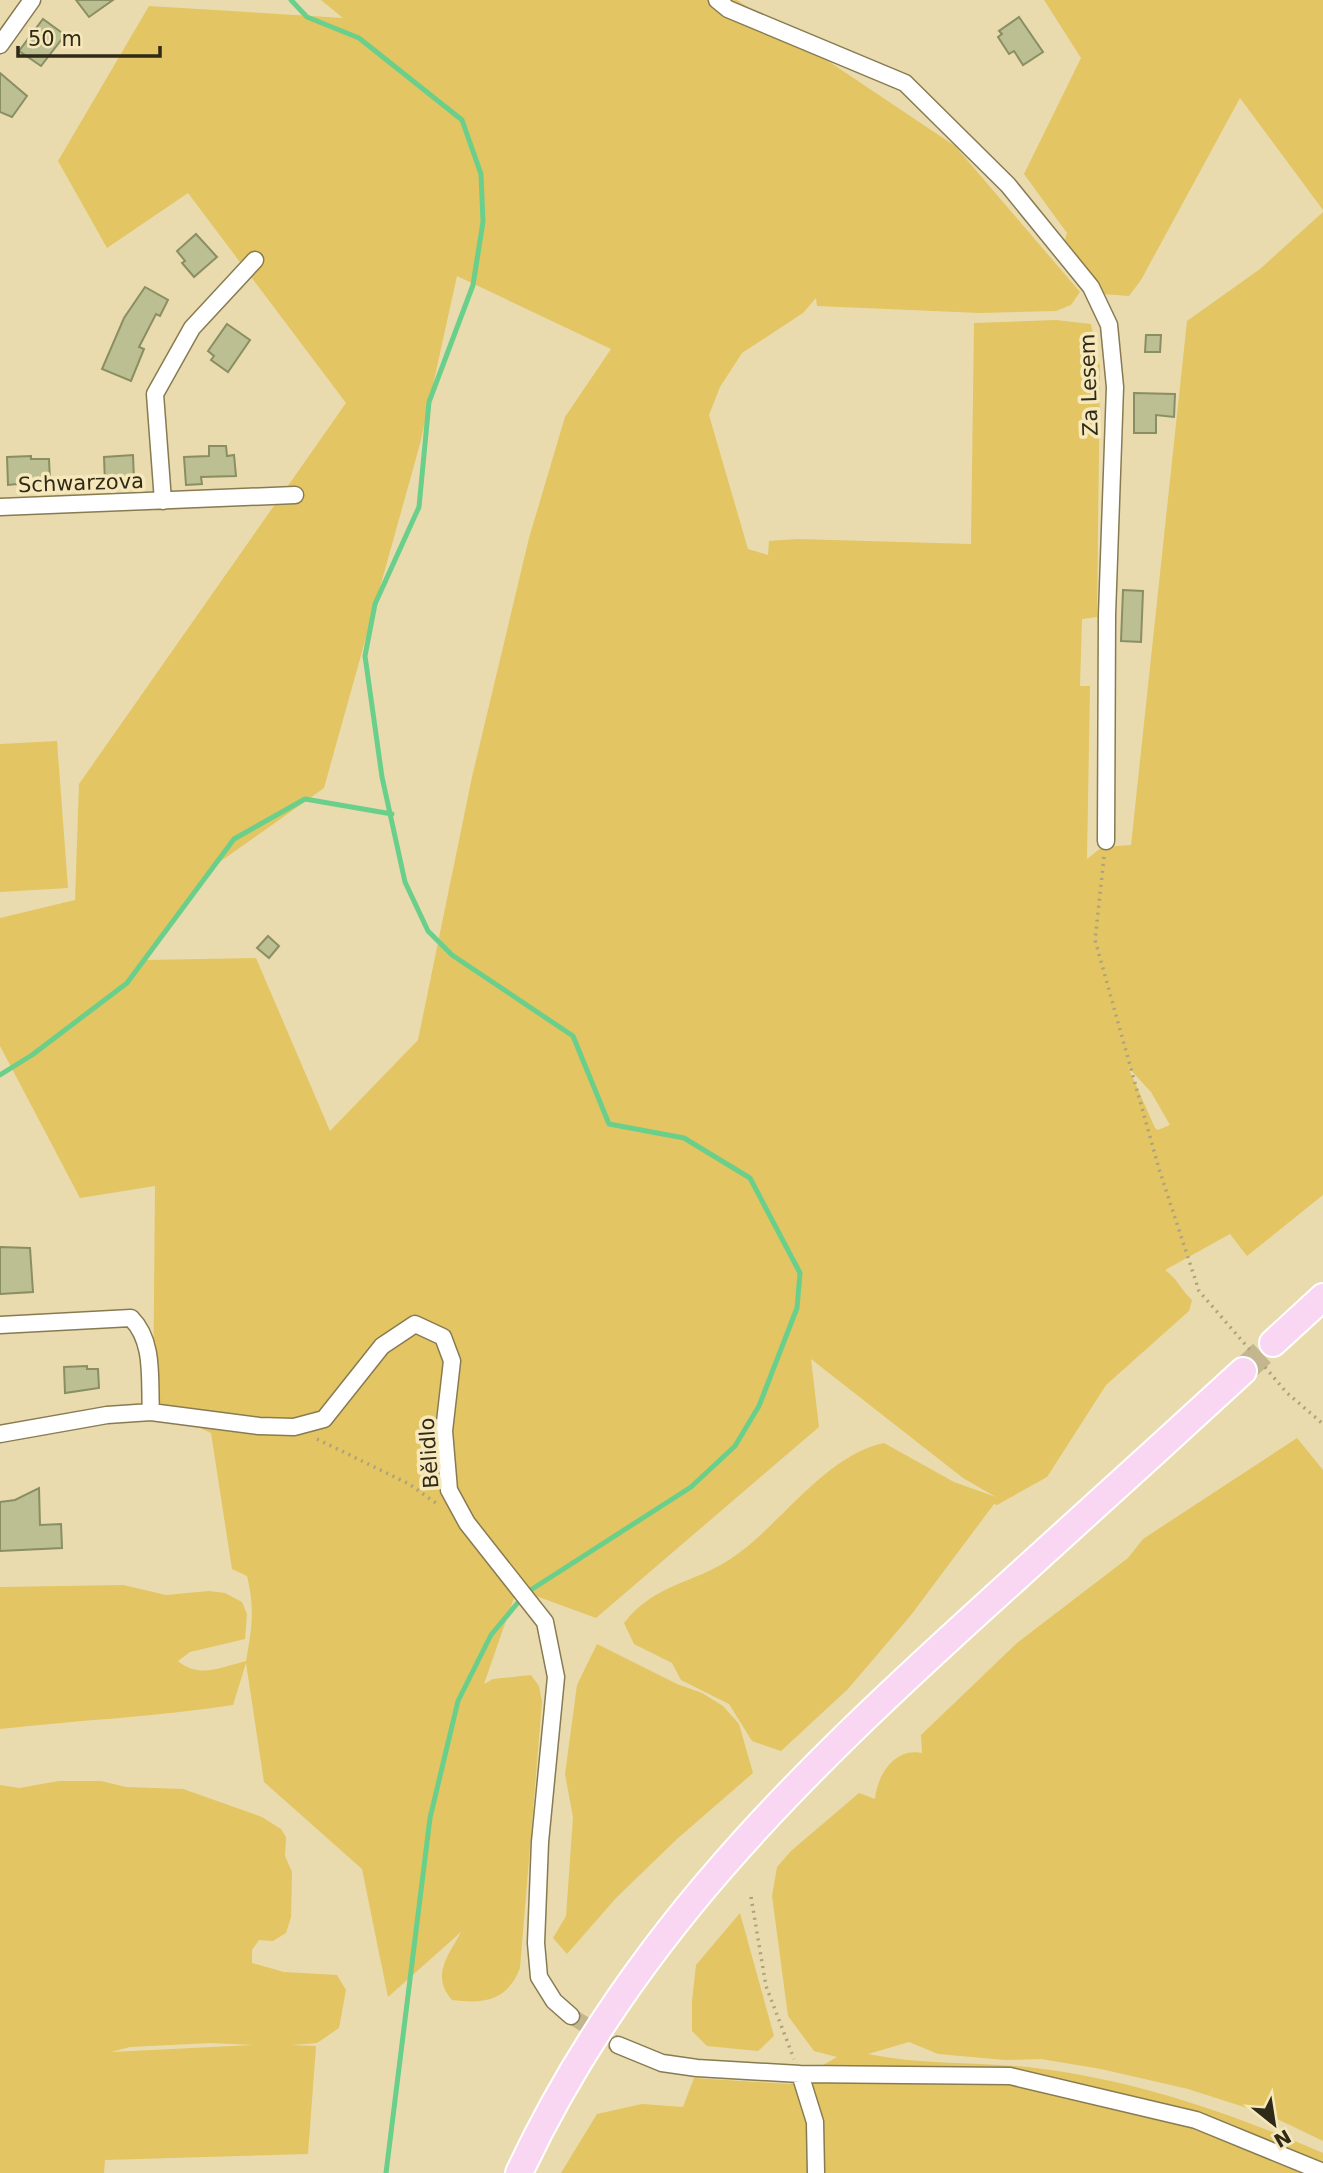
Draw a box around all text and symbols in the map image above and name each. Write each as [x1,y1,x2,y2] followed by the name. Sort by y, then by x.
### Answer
[18,14,159,58] scale bar
[28,27,82,51] text: 50 m
[1075,333,1103,437] street label: Za Lesem
[18,469,144,497] street label: Schwarzova
[415,1417,443,1489] street label: Bělidlo
[1239,2089,1309,2159] north arrow
[1270,2125,1295,2152] text: N

